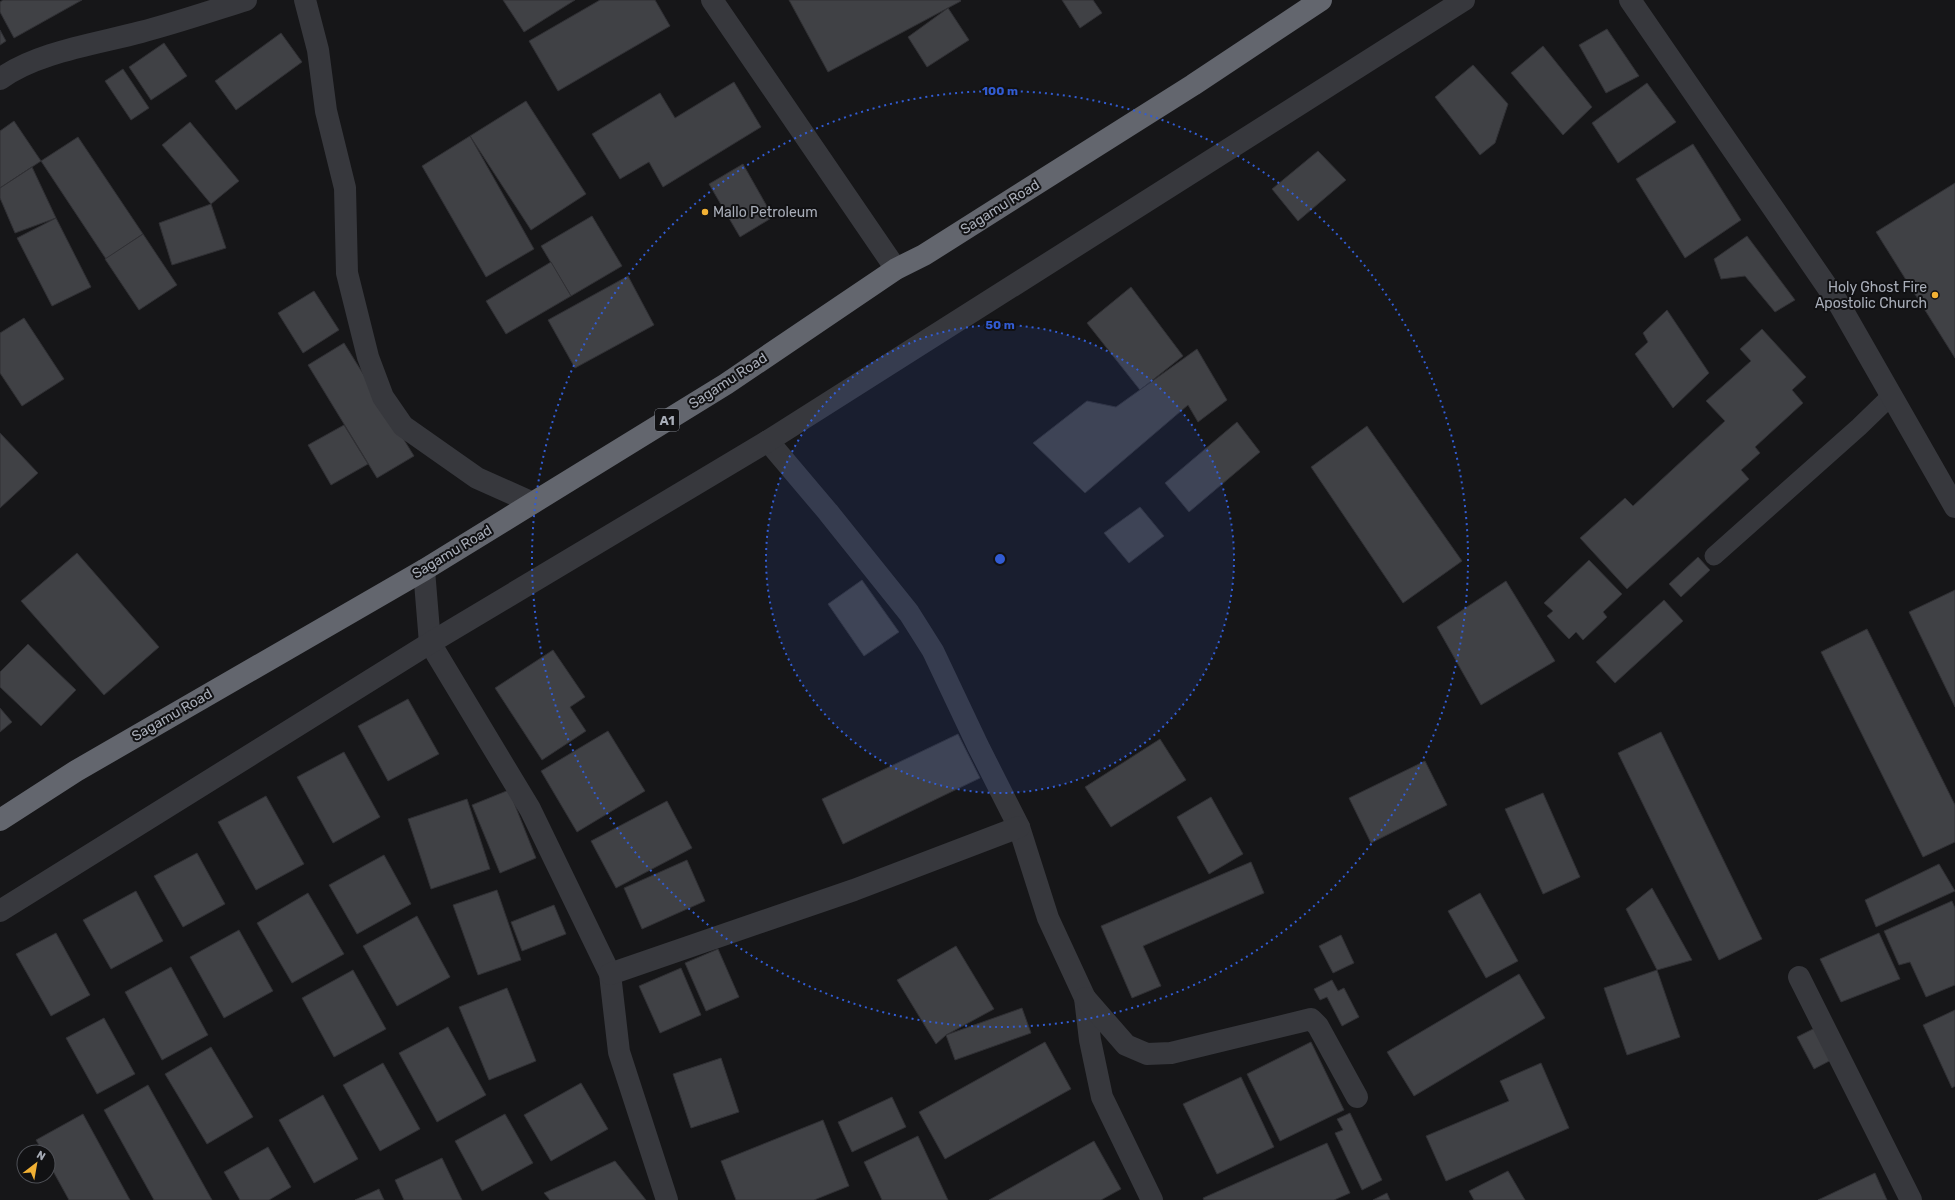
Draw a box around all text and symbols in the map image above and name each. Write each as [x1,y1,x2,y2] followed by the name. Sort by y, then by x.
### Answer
[982,84,1018,98] text: 100 m
[957,176,1043,238] street label: Sagamu Road
[713,204,818,221] place label: Mallo Petroleum
[700,207,710,217] marker: Mallo Petroleum
[1815,279,1927,312] place label: Holy Ghost Fire Apostolic Church
[1930,290,1940,300] marker: Holy Ghost Fire Apostolic Church
[985,318,1015,332] text: 50 m
[686,349,770,413] street label: Sagamu Road
[655,409,679,431] road number: A1
[409,522,495,582] street label: Sagamu Road
[993,552,1007,566] centre of rings
[129,685,215,745] street label: Sagamu Road
[16,1144,56,1184] north arrow
[34,1148,48,1164] text: N

